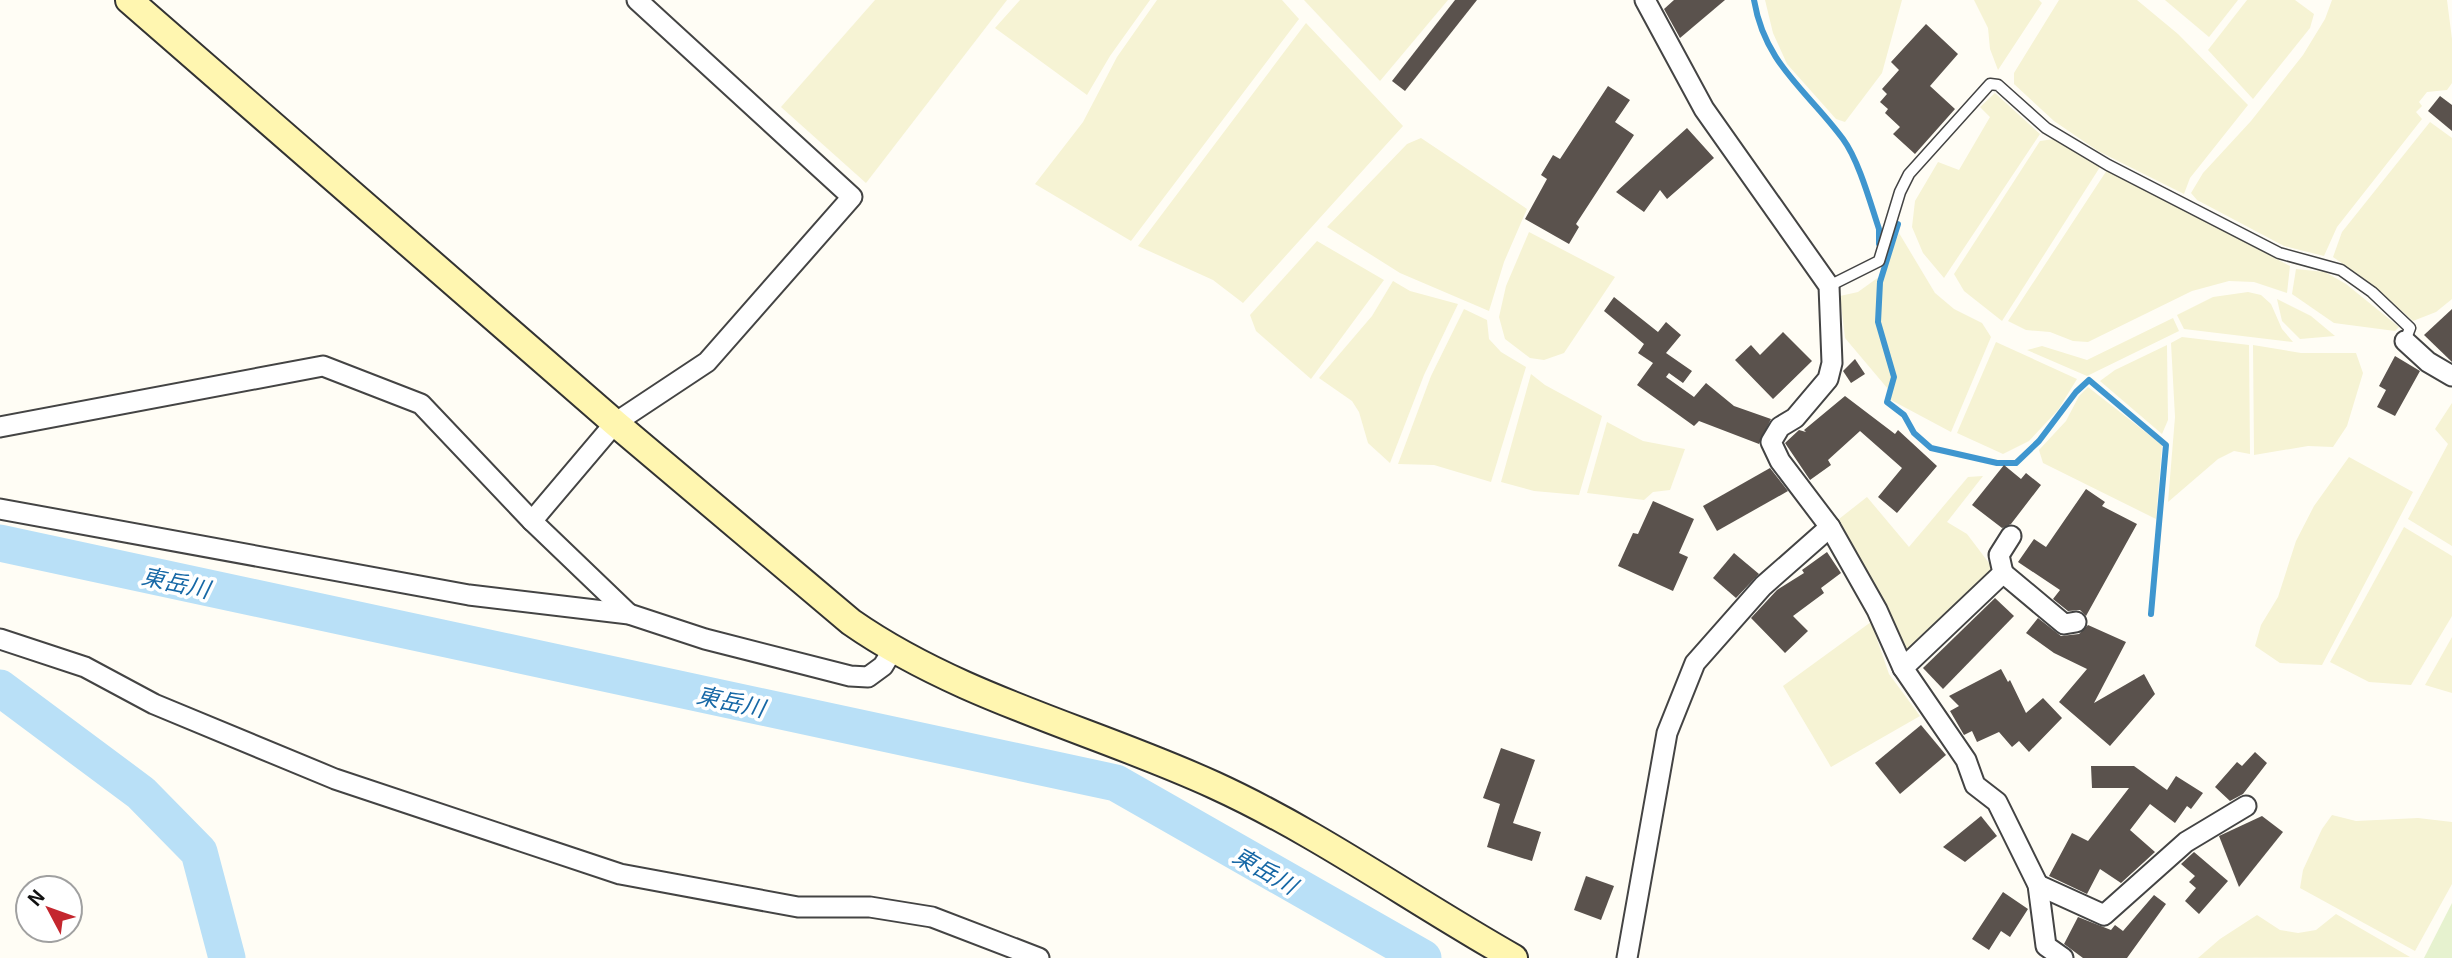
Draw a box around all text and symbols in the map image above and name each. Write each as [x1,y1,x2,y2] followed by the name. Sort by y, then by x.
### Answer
[139,557,216,605] water label: 東岳川
[694,676,771,724] water label: 東岳川
[1228,837,1307,902] water label: 東岳川
[14,874,84,944] north arrow
[20,883,50,911] text: N

